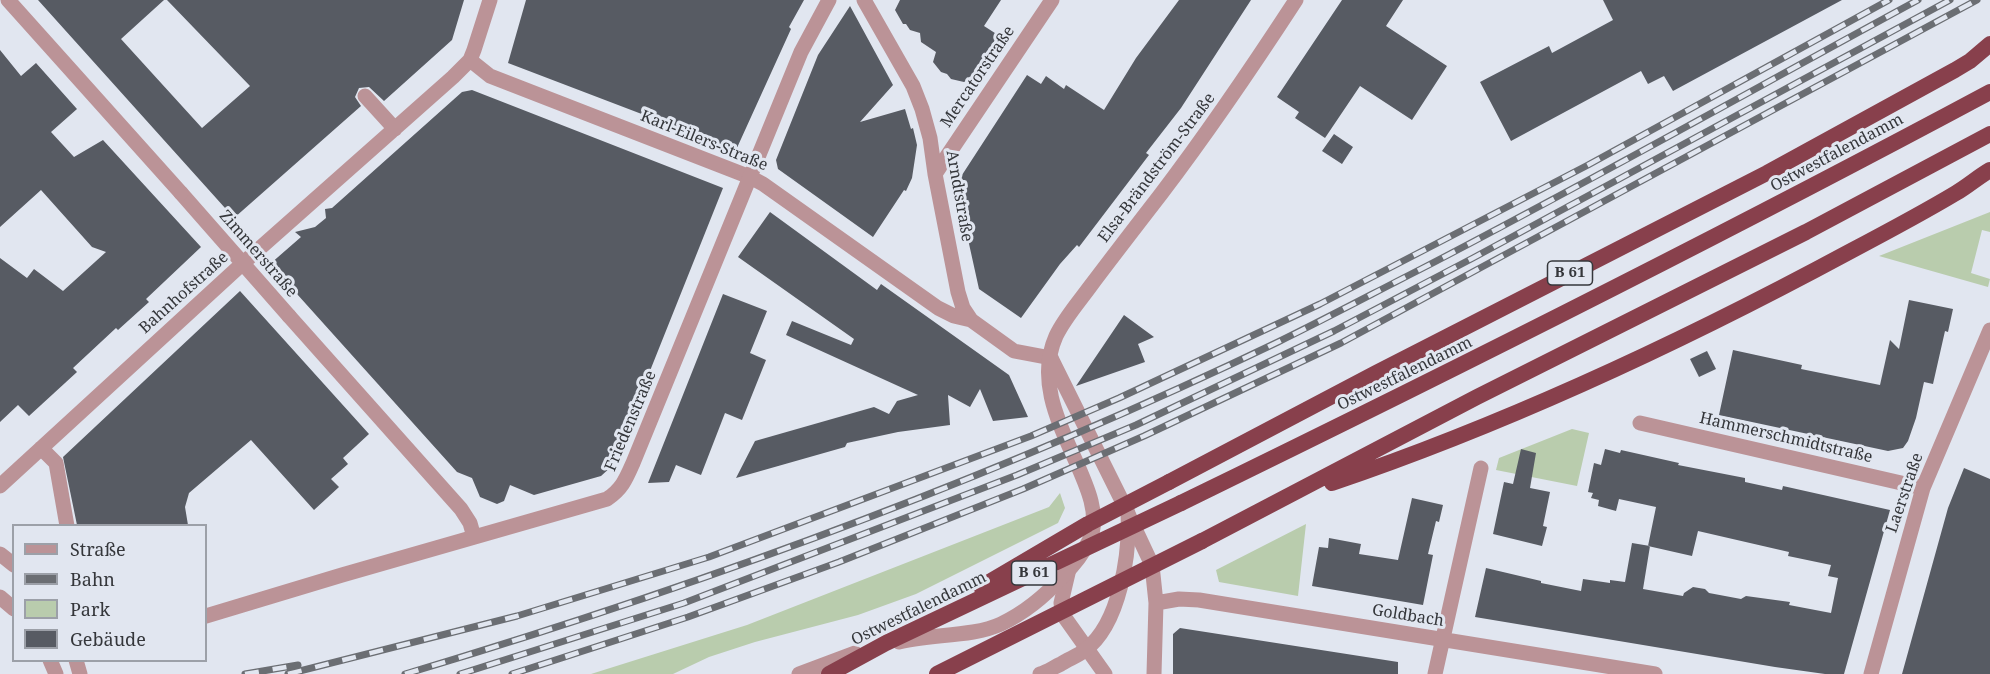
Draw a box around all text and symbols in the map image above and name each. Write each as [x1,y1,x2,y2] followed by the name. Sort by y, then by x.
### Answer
[937,23,1019,131] street label: Mercatorstraße
[1095,90,1219,246] street label: Elsa-Brändström-Straße
[638,107,770,175] street label: Karl-Eilers-Straße
[1767,110,1907,196] street label: Ostwestfalendamm
[942,149,976,243] street label: Arndtstraße
[215,207,301,301] street label: Zimmerstraße
[136,248,232,338] street label: Bahnhofstraße
[1548,261,1592,285] road number: B 61
[1334,333,1476,415] street label: Ostwestfalendamm
[601,368,661,474] street label: Friedenstraße
[1698,409,1874,467] street label: Hammerschmidtstraße
[1882,451,1928,535] street label: Laerstraße
[12,524,207,662] legend
[70,537,126,561] text: Straße
[1012,561,1056,585] road number: B 61
[70,567,115,591] text: Bahn
[848,568,990,650] street label: Ostwestfalendamm
[70,597,110,621] text: Park
[1371,601,1445,631] street label: Goldbach
[70,627,146,651] text: Gebäude

